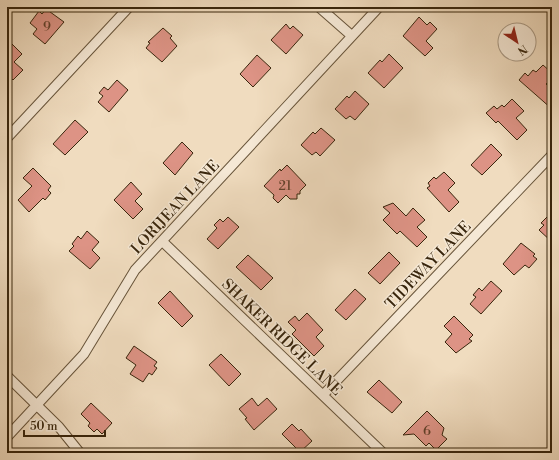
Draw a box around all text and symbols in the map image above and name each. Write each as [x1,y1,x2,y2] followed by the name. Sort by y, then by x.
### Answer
[43,19,51,35] house number: 9
[497,22,537,62] north arrow
[514,41,530,58] text: N
[127,156,224,258] street label: LORIJEAN LANE
[278,178,292,194] house number: 21
[381,217,475,313] street label: TIDEWAY LANE
[217,275,346,400] street label: SHAKER RIDGE LANE
[24,412,105,438] scale bar
[30,419,58,434] text: 50 m
[423,423,431,439] house number: 6

